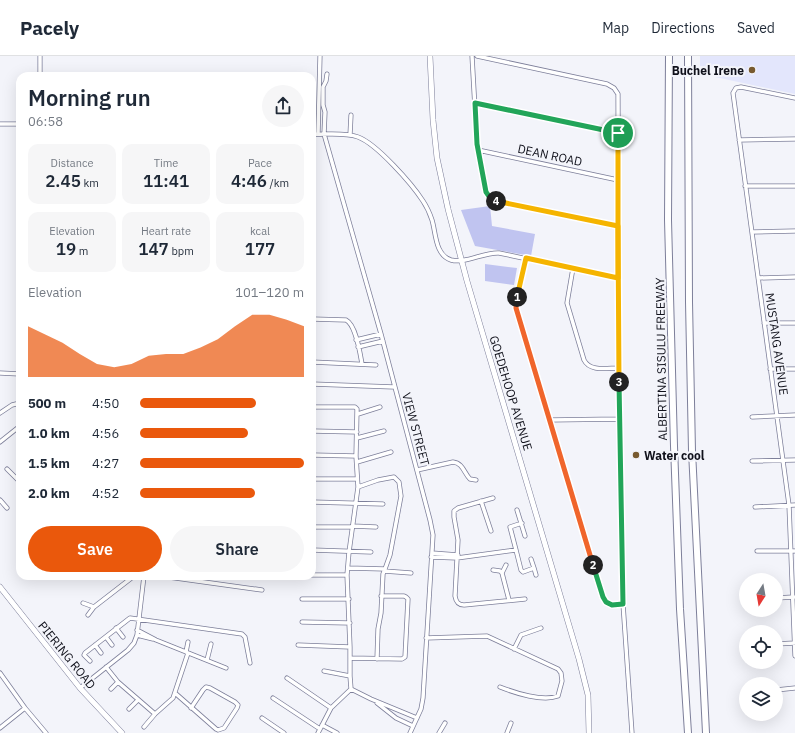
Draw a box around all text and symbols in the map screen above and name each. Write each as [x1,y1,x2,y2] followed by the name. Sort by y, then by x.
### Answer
[20,16,79,40] text: Pacely
[602,19,629,37] text: Map
[651,19,715,37] text: Directions
[737,19,775,37] text: Saved
[672,63,744,78] place label: Buchel Irene
[747,65,757,75] marker: Buchel Irene
[28,83,151,112] text: Morning run
[262,85,304,127] button: share
[28,113,63,130] text: 06:58
[601,116,635,150] pin
[607,122,629,144] icon: arrive
[516,141,584,169] street label: DEAN ROAD
[51,156,93,170] text: Distance
[154,156,178,170] text: Time
[248,156,272,170] text: Pace
[45,170,81,192] text: 2.45
[143,170,189,192] text: 11:41
[231,170,267,192] text: 4:46
[81,176,99,190] text: km
[267,176,289,190] text: /km
[486,191,506,211] pin: 4
[493,194,499,208] text: 4
[49,224,95,238] text: Elevation
[141,224,191,238] text: Heart rate
[250,224,270,238] text: kcal
[56,238,76,260] text: 19
[138,238,169,260] text: 147
[245,238,275,260] text: 177
[76,244,88,258] text: m
[169,244,194,258] text: bpm
[652,277,670,441] street label: ALBERTINA SISULU FREEWAY
[28,284,82,301] text: Elevation
[235,284,304,301] text: 101–120 m
[507,287,527,307] pin: 1
[514,290,520,304] text: 1
[762,292,792,396] street label: MUSTANG AVENUE
[486,334,536,452] street label: GOEDEHOOP AVENUE
[609,372,629,392] pin: 3
[616,375,622,389] text: 3
[399,391,433,467] street label: VIEW STREET
[28,395,66,412] text: 500 m
[92,395,119,412] text: 4:50
[28,425,70,442] text: 1.0 km
[92,425,119,442] text: 4:56
[644,448,705,463] place label: Water cool
[631,450,641,460] marker: Water cool
[28,455,70,472] text: 1.5 km
[92,455,119,472] text: 4:27
[28,485,70,502] text: 2.0 km
[92,485,119,502] text: 4:52
[28,526,162,572] button: Save
[170,526,304,572] button: Share
[583,555,603,575] pin: 2
[590,558,596,572] text: 2
[739,573,783,617] north arrow
[739,573,783,721] map controls
[35,618,99,692] street label: PIERING ROAD
[739,625,783,669] button: locate
[739,677,783,721] button: layers

